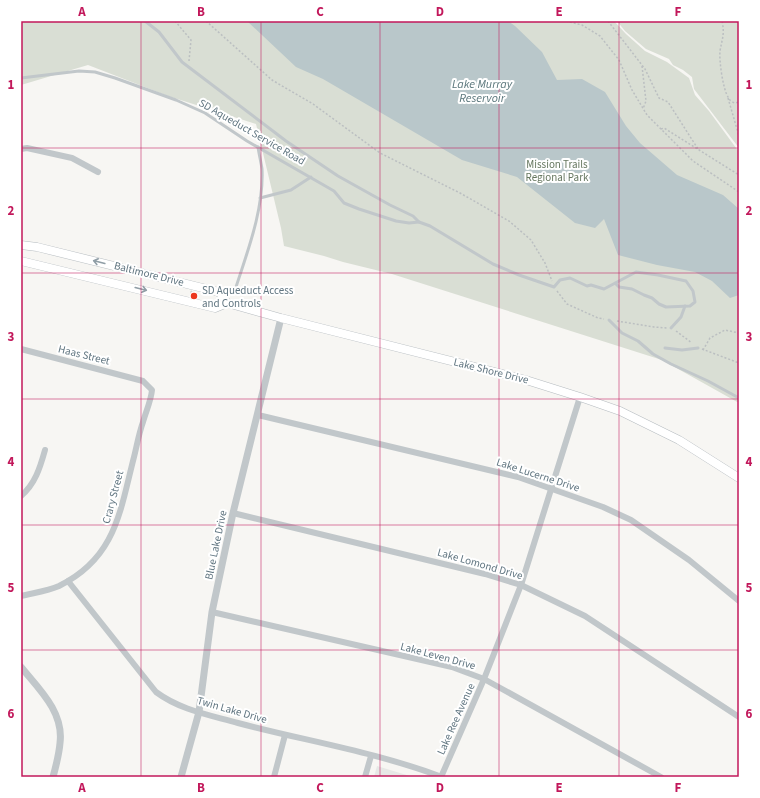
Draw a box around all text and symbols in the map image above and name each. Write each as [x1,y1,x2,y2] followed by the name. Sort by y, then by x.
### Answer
[77,3,86,21] text: A
[197,3,205,21] text: B
[316,3,324,21] text: C
[436,3,444,21] text: D
[555,3,563,21] text: E
[675,3,682,21] text: F
[8,76,15,94] text: 1
[452,76,513,107] water label: Lake Murray Reservoir
[746,76,753,94] text: 1
[196,95,308,169] street label: SD Aqueduct Service Road
[526,157,589,185] park label: Mission Trails Regional Park
[8,202,15,220] text: 2
[746,202,753,220] text: 2
[93,258,106,266] one-way arrow
[112,258,186,290] street label: Baltimore Drive
[202,283,294,311] place label: SD Aqueduct Access and Controls
[134,285,147,293] one-way arrow
[189,291,199,301] marker: SD Aqueduct Access and Controls
[8,328,15,346] text: 3
[746,328,753,346] text: 3
[57,341,112,369] street label: Haas Street
[452,354,531,388] street label: Lake Shore Drive
[8,453,15,471] text: 4
[746,453,753,471] text: 4
[495,454,582,496] street label: Lake Lucerne Drive
[99,469,127,525] street label: Crary Street
[201,508,231,581] street label: Blue Lake Drive
[436,545,525,584] street label: Lake Lomond Drive
[8,579,15,597] text: 5
[746,579,753,597] text: 5
[399,639,478,673] street label: Lake Leven Drive
[433,680,479,757] street label: Lake Ree Avenue
[195,693,269,727] street label: Twin Lake Drive
[8,705,15,723] text: 6
[746,705,753,723] text: 6
[77,779,86,797] text: A
[197,779,205,797] text: B
[316,779,324,797] text: C
[436,779,444,797] text: D
[555,779,563,797] text: E
[675,779,682,797] text: F

